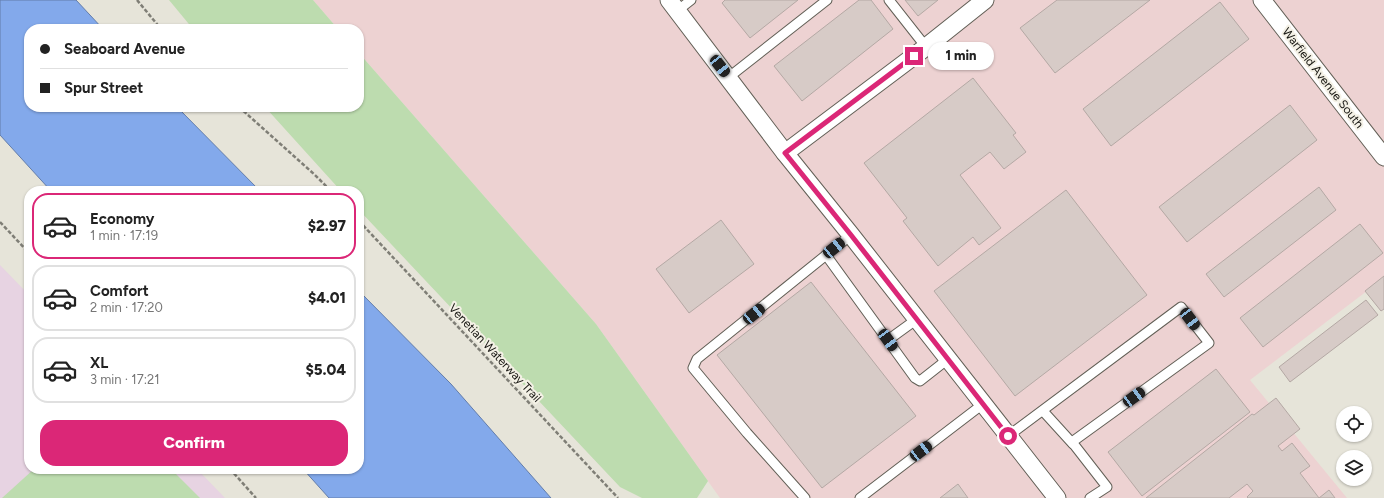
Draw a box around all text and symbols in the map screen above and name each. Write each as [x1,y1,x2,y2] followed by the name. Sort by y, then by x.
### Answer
[1279,25,1367,131] street label: Warfield Avenue South
[64,40,185,58] text: Seaboard Avenue
[928,42,994,70] callout: 1 min
[905,47,923,65] route end
[945,48,977,63] text: 1 min
[708,53,732,79] car
[64,79,143,97] text: Spur Street
[42,208,78,244] icon: car
[90,210,155,228] text: Economy
[308,217,346,235] text: $2.97
[90,228,158,243] text: 1 min · 17:19
[821,236,847,260] car
[42,280,78,316] icon: car
[90,282,149,300] text: Comfort
[308,289,346,307] text: $4.01
[90,300,163,315] text: 2 min · 17:20
[446,301,544,405] street label: Venetian Waterway Trail
[741,302,767,326] car
[1178,306,1202,332] car
[876,327,900,353] car
[42,352,78,388] icon: car
[90,354,108,372] text: XL
[306,361,346,379] text: $5.04
[90,372,160,387] text: 3 min · 17:21
[1121,385,1147,409] car
[1336,406,1372,486] map controls
[1336,406,1372,442] button: locate
[40,420,348,466] button: Confirm
[999,427,1017,445] route start
[908,439,934,463] car
[1336,450,1372,486] button: layers

